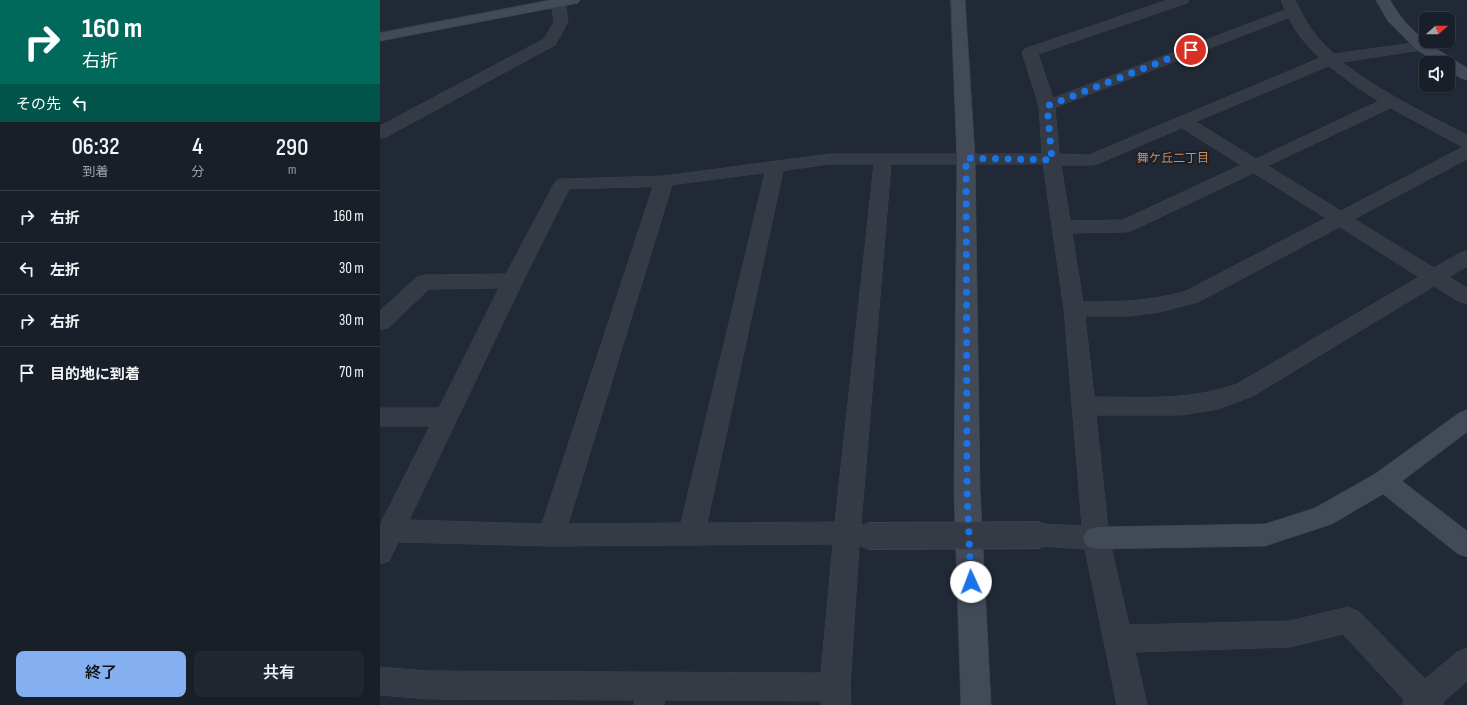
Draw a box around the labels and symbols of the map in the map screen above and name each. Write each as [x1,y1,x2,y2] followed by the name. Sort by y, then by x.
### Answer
[1419,12,1455,48] north arrow
[1174,33,1208,67] pin
[1137,151,1209,166] district label: 舞ケ丘二丁目
[950,561,992,603] position arrow

